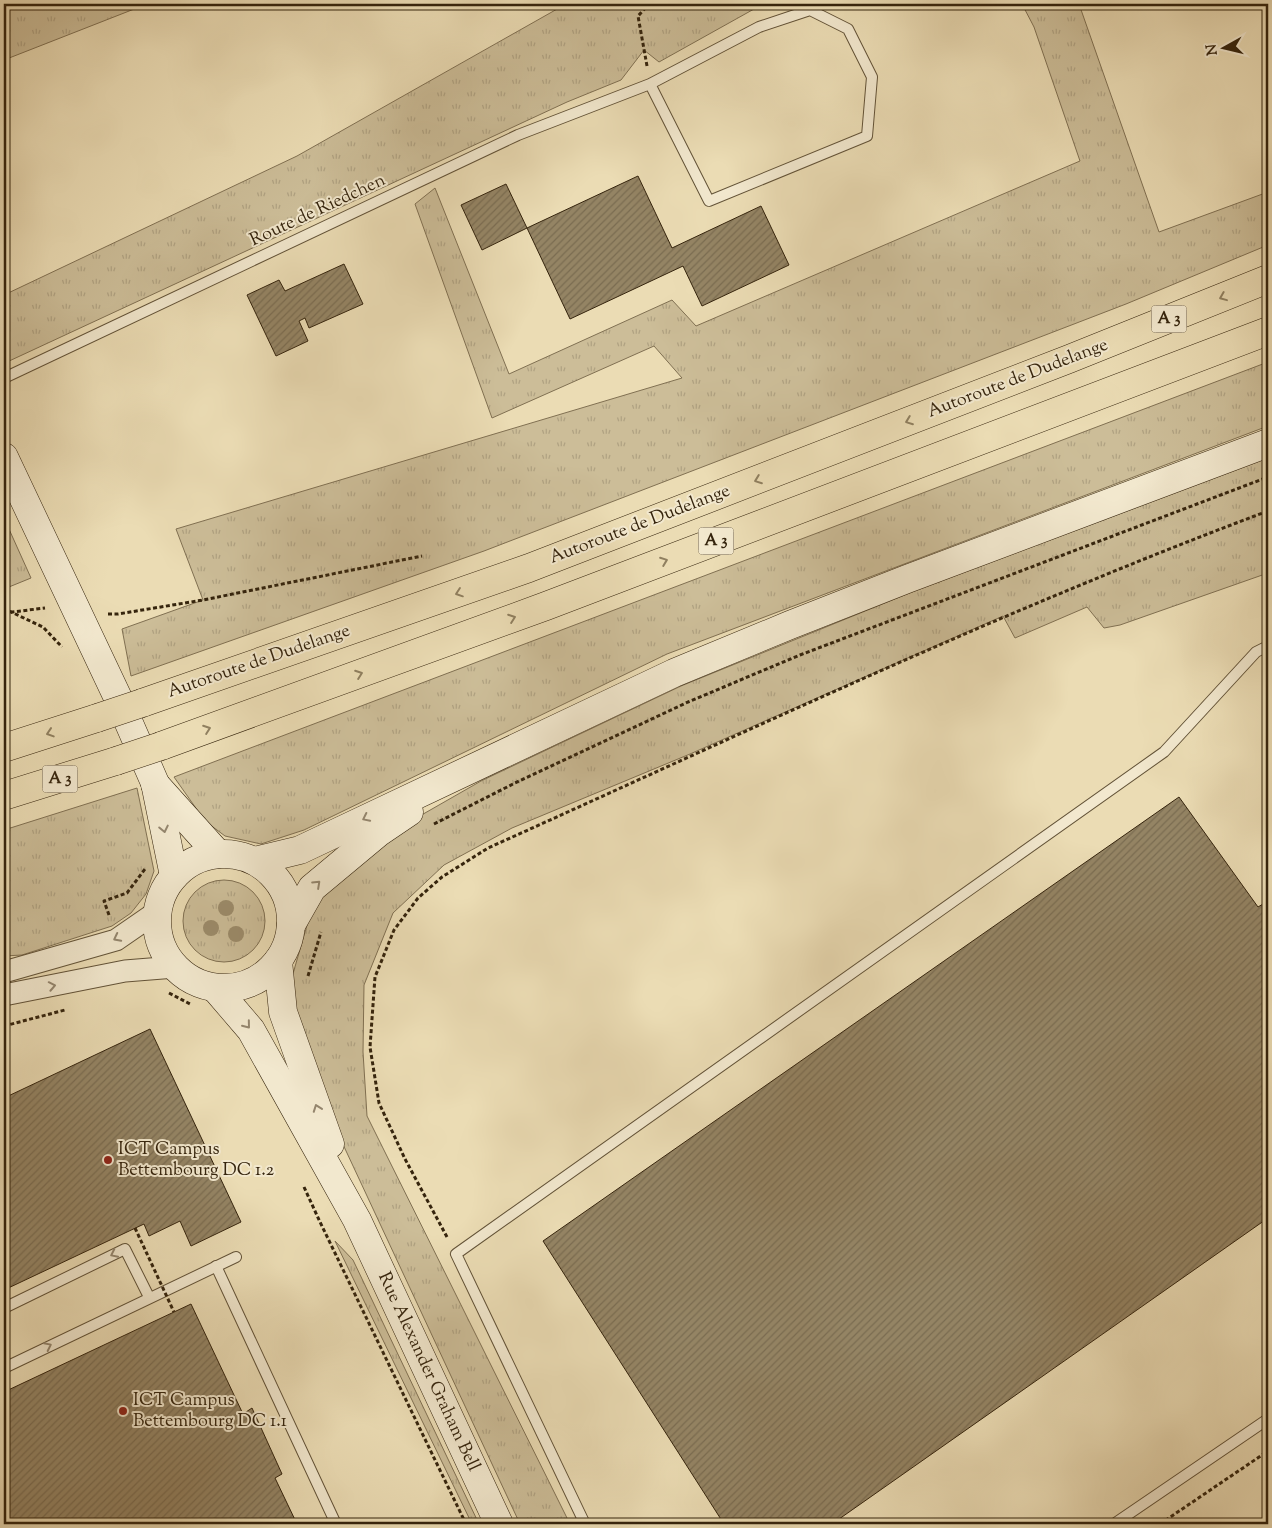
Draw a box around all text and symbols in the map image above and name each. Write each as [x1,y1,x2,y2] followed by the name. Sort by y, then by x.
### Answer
[1200,22,1250,72] north arrow
[1202,43,1224,56] text: N
[246,168,390,254] street label: Route de Riedchen
[1219,291,1228,302] one-way arrow
[1152,306,1186,332] road number: A 3
[924,333,1112,425] street label: Autoroute de Dudelange
[906,415,914,425] one-way arrow
[754,474,763,484] one-way arrow
[546,479,734,571] street label: Autoroute de Dudelange
[698,528,734,554] road number: A 3
[659,557,668,567] one-way arrow
[455,587,463,597] one-way arrow
[507,614,516,624] one-way arrow
[164,619,354,705] street label: Autoroute de Dudelange
[355,670,363,680] one-way arrow
[202,725,210,735] one-way arrow
[46,728,55,738] one-way arrow
[42,766,78,792] road number: A 3
[362,812,371,822] one-way arrow
[159,825,169,834] one-way arrow
[311,881,320,890] one-way arrow
[114,932,123,942] one-way arrow
[47,981,56,991] one-way arrow
[241,1019,249,1028] one-way arrow
[313,1104,323,1113] one-way arrow
[118,1137,275,1184] place label: ICT Campus Bettembourg DC 1.2
[102,1154,114,1166] marker: ICT Campus Bettembourg DC 1.2
[110,1248,119,1259] one-way arrow
[370,1268,486,1476] street label: Rue Alexander Graham Bell
[42,1343,51,1353] one-way arrow
[133,1388,287,1435] place label: ICT Campus Bettembourg DC 1.1
[117,1405,129,1417] marker: ICT Campus Bettembourg DC 1.1

